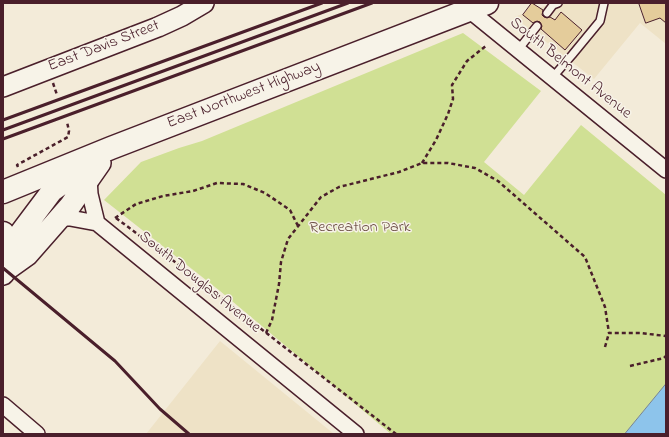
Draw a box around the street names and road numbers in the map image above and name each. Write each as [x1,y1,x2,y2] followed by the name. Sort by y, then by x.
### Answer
[505,14,635,124] street label: South Belmont Avenue
[46,17,162,77] street label: East Davis Street
[165,58,323,134] street label: East Northwest Highway
[134,228,264,338] street label: South Douglas Avenue

